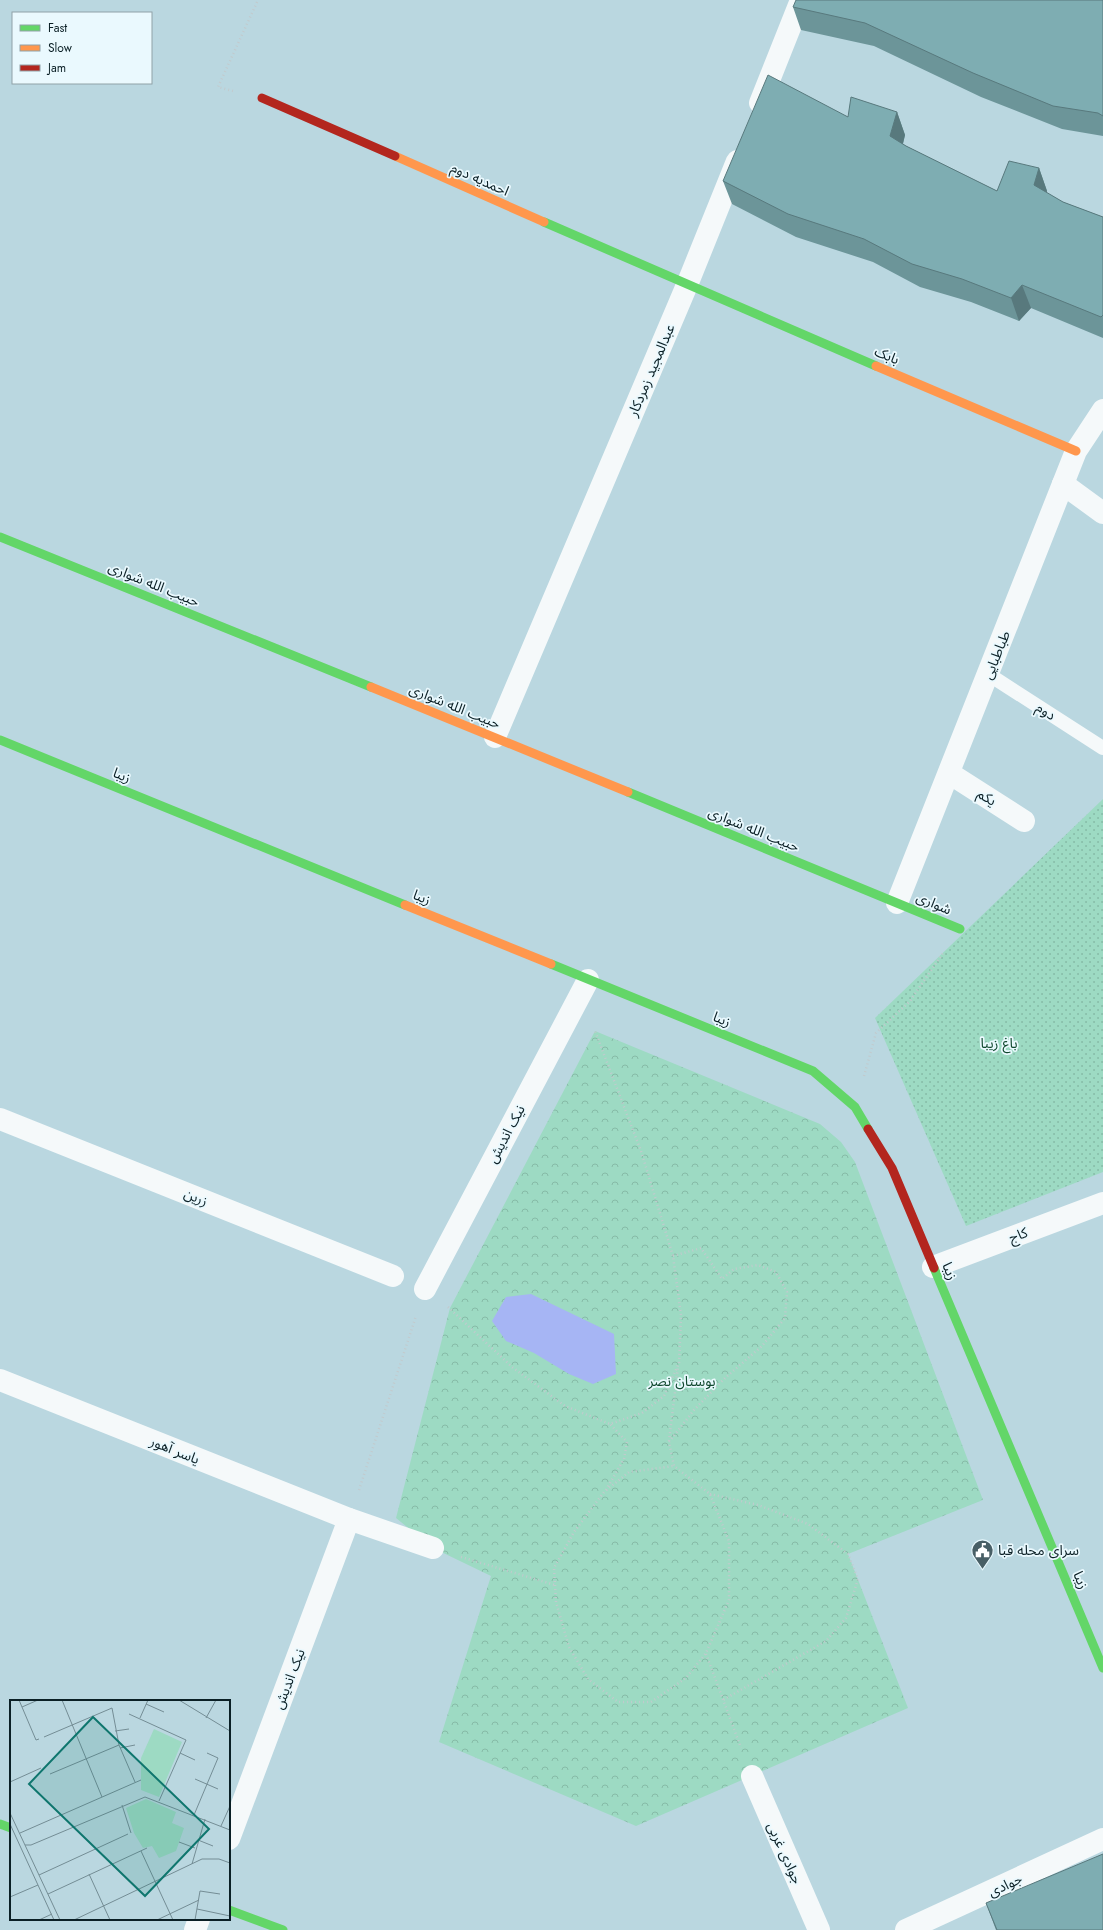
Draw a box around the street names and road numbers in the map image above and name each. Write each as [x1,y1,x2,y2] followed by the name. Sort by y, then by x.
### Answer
[447,157,512,202] street label: احمدیه دوم
[622,321,680,420] street label: عبدالمجید زمردکار
[871,341,903,369] street label: بابک
[105,557,203,611] street label: حبیب الله شواری
[977,628,1015,682] street label: طباطبایی
[406,679,504,733] street label: حبیب الله شواری
[1032,697,1060,726] street label: دوم
[110,762,134,788] street label: زیبا
[973,783,1000,811] street label: یکم
[705,802,803,856] street label: حبیب الله شواری
[410,884,434,910] street label: زیبا
[913,887,955,919] street label: شواری
[710,1006,734,1032] street label: زیبا
[482,1101,530,1167] street label: نیک اندیش
[181,1183,211,1211] street label: زرین
[1006,1222,1031,1249] street label: کاج
[937,1259,963,1283] street label: زیبا
[146,1431,203,1469] street label: یاسر آهور
[1068,1568,1094,1592] street label: زیبا
[268,1646,310,1712] street label: نیک اندیش
[762,1819,808,1887] street label: جوادی غربی
[985,1868,1025,1902] street label: جوادی

